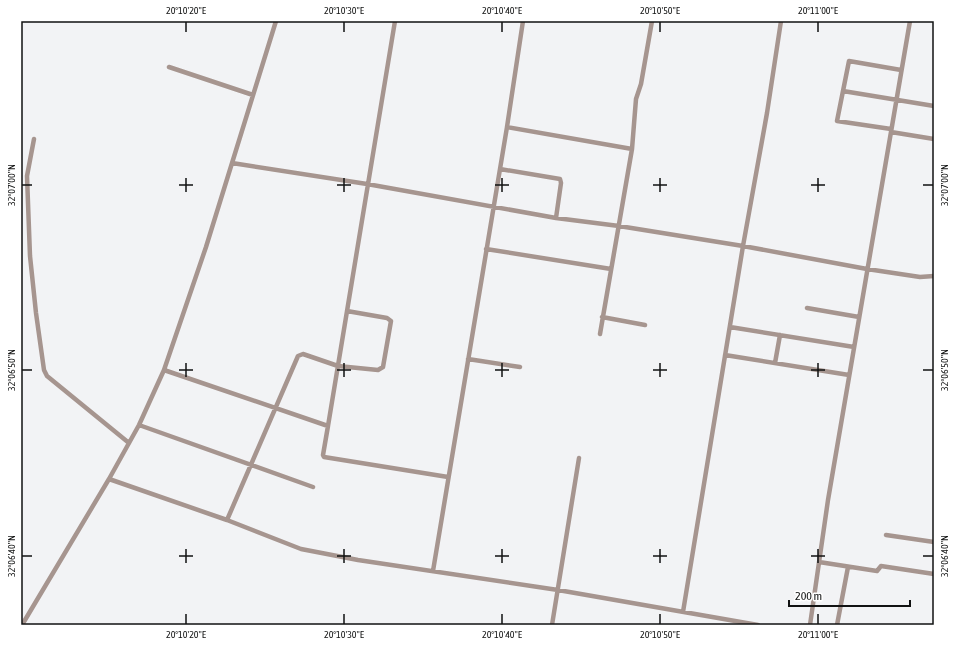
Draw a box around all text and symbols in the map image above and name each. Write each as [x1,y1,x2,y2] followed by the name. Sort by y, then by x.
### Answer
[166,5,207,16] text: 20°10'20"E
[324,5,365,16] text: 20°10'30"E
[482,5,523,16] text: 20°10'40"E
[640,5,681,16] text: 20°10'50"E
[798,5,839,16] text: 20°11'00"E
[6,164,17,206] text: 32°07'00"N
[939,164,950,206] text: 32°07'00"N
[6,349,17,391] text: 32°06'50"N
[939,349,950,391] text: 32°06'50"N
[6,535,17,577] text: 32°06'40"N
[939,535,950,577] text: 32°06'40"N
[789,582,910,608] scale bar
[795,589,822,603] text: 200 m
[166,629,207,640] text: 20°10'20"E
[324,629,365,640] text: 20°10'30"E
[482,629,523,640] text: 20°10'40"E
[640,629,681,640] text: 20°10'50"E
[798,629,839,640] text: 20°11'00"E

